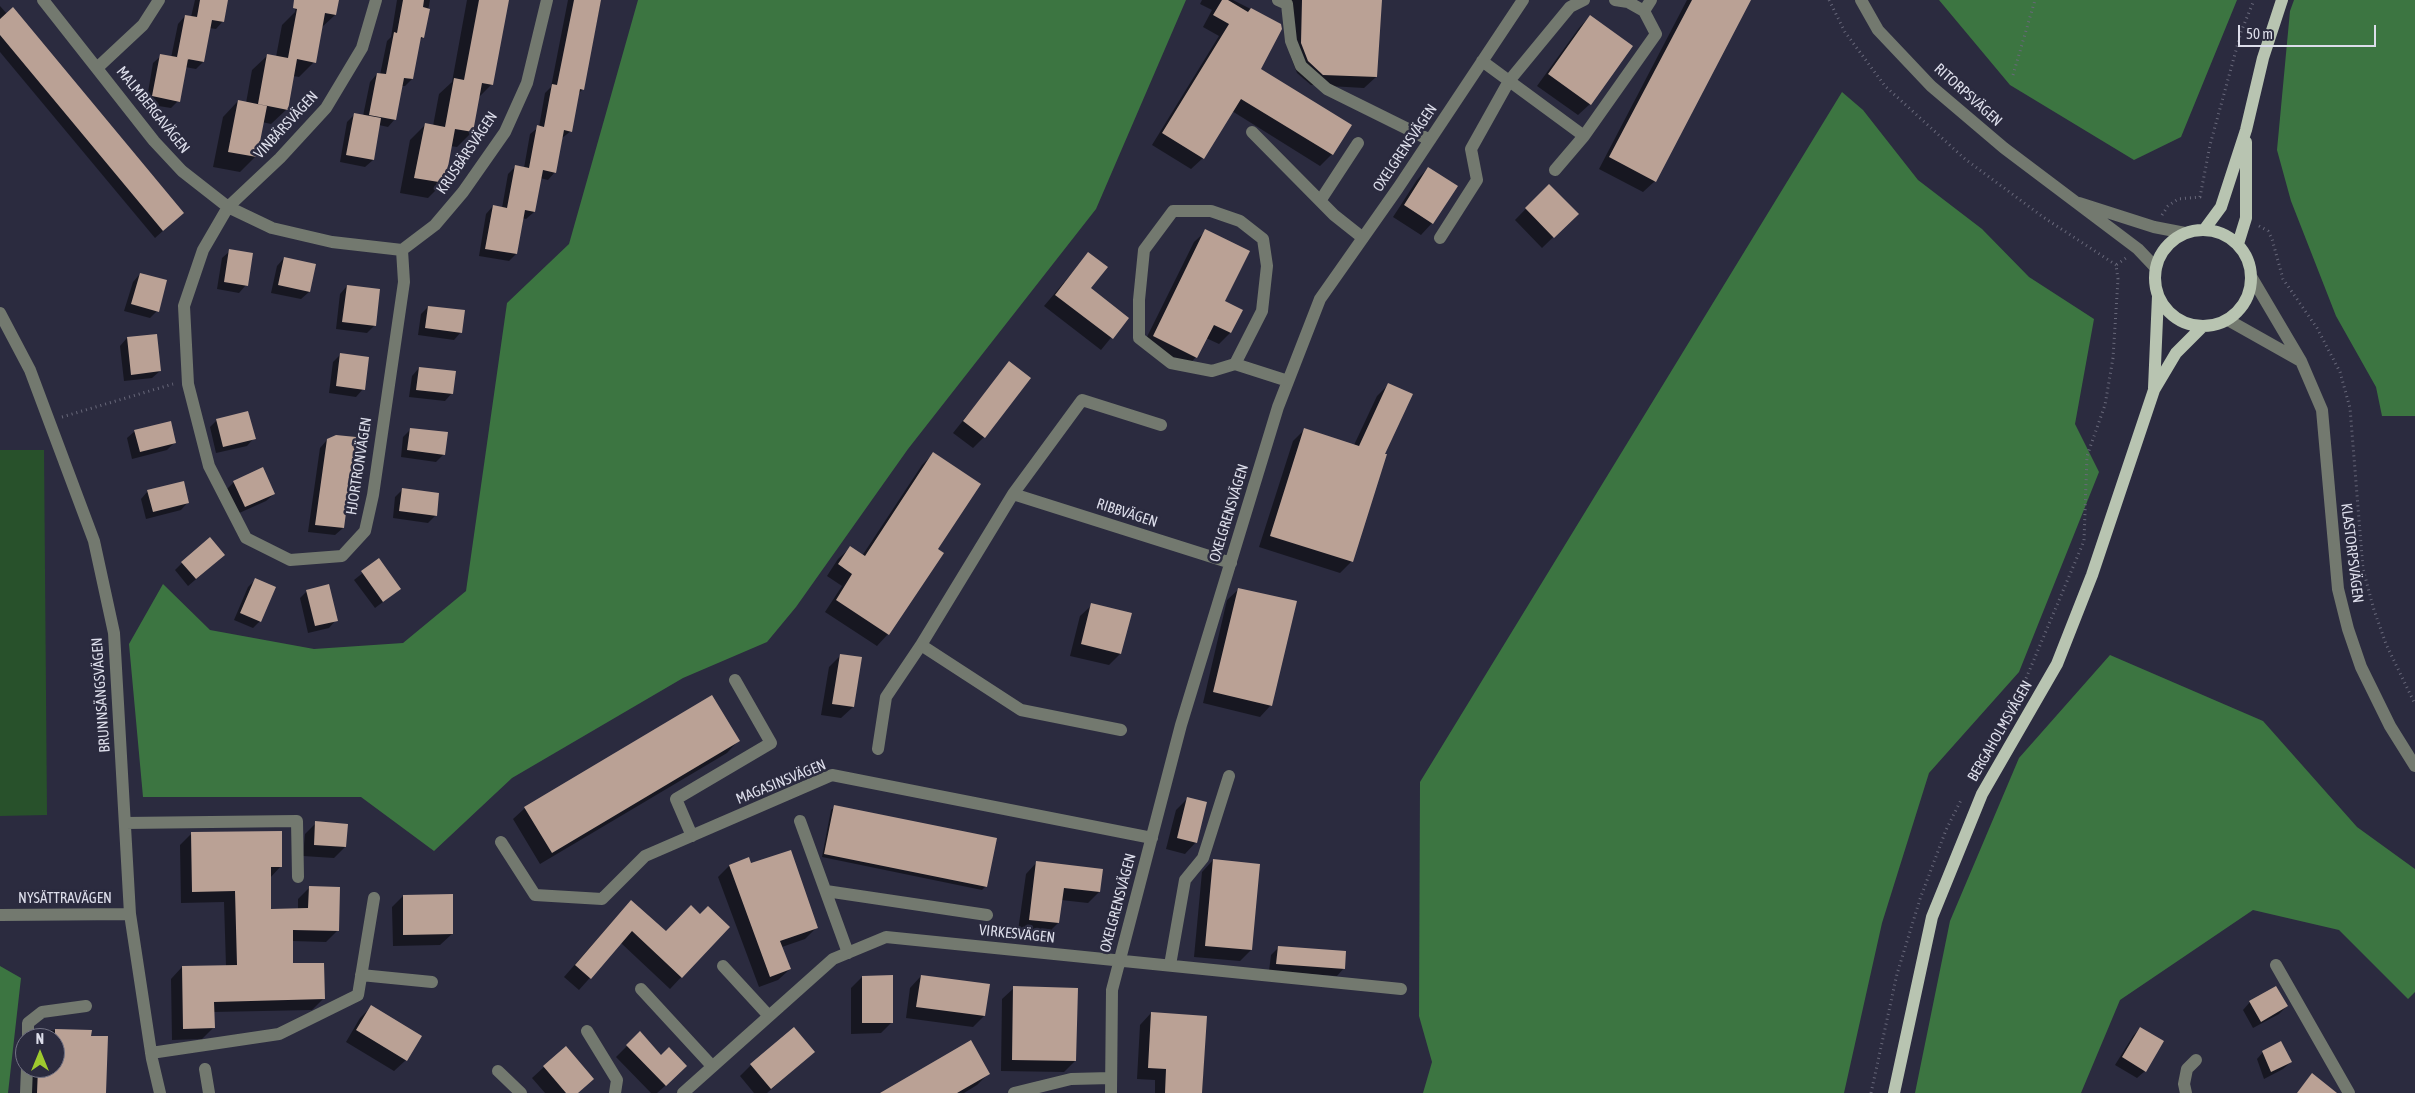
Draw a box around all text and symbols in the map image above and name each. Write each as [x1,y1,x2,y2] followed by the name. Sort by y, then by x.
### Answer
[2240,15,2378,47] scale bar
[2246,25,2273,42] text: 50 m
[1930,60,2006,130] street label: RITORPSVÄGEN
[112,63,194,157] street label: MALMBERGAVÄGEN
[250,87,322,163] street label: VINBÄRSVÄGEN
[1369,101,1441,195] street label: OXELGRENSVÄGEN
[433,108,501,198] street label: KRUSBÄRSVÄGEN
[342,416,376,516] street label: HJORTRONVÄGEN
[1206,462,1252,564] street label: OXELGRENSVÄGEN
[1094,495,1160,531] street label: RIBBVÄGEN
[2337,502,2367,604] street label: KLASTORPSVÄGEN
[88,637,114,753] street label: BRUNNSÄNGSVÄGEN
[1964,677,2036,785] street label: BERGAHOLMSVÄGEN
[733,756,829,808] street label: MAGASINSVÄGEN
[1096,852,1140,954] street label: OXELGRENSVÄGEN
[18,889,112,907] street label: NYSÄTTRAVÄGEN
[978,921,1056,947] street label: VIRKESVÄGEN
[15,1028,65,1078] north arrow
[36,1031,44,1047] text: N

